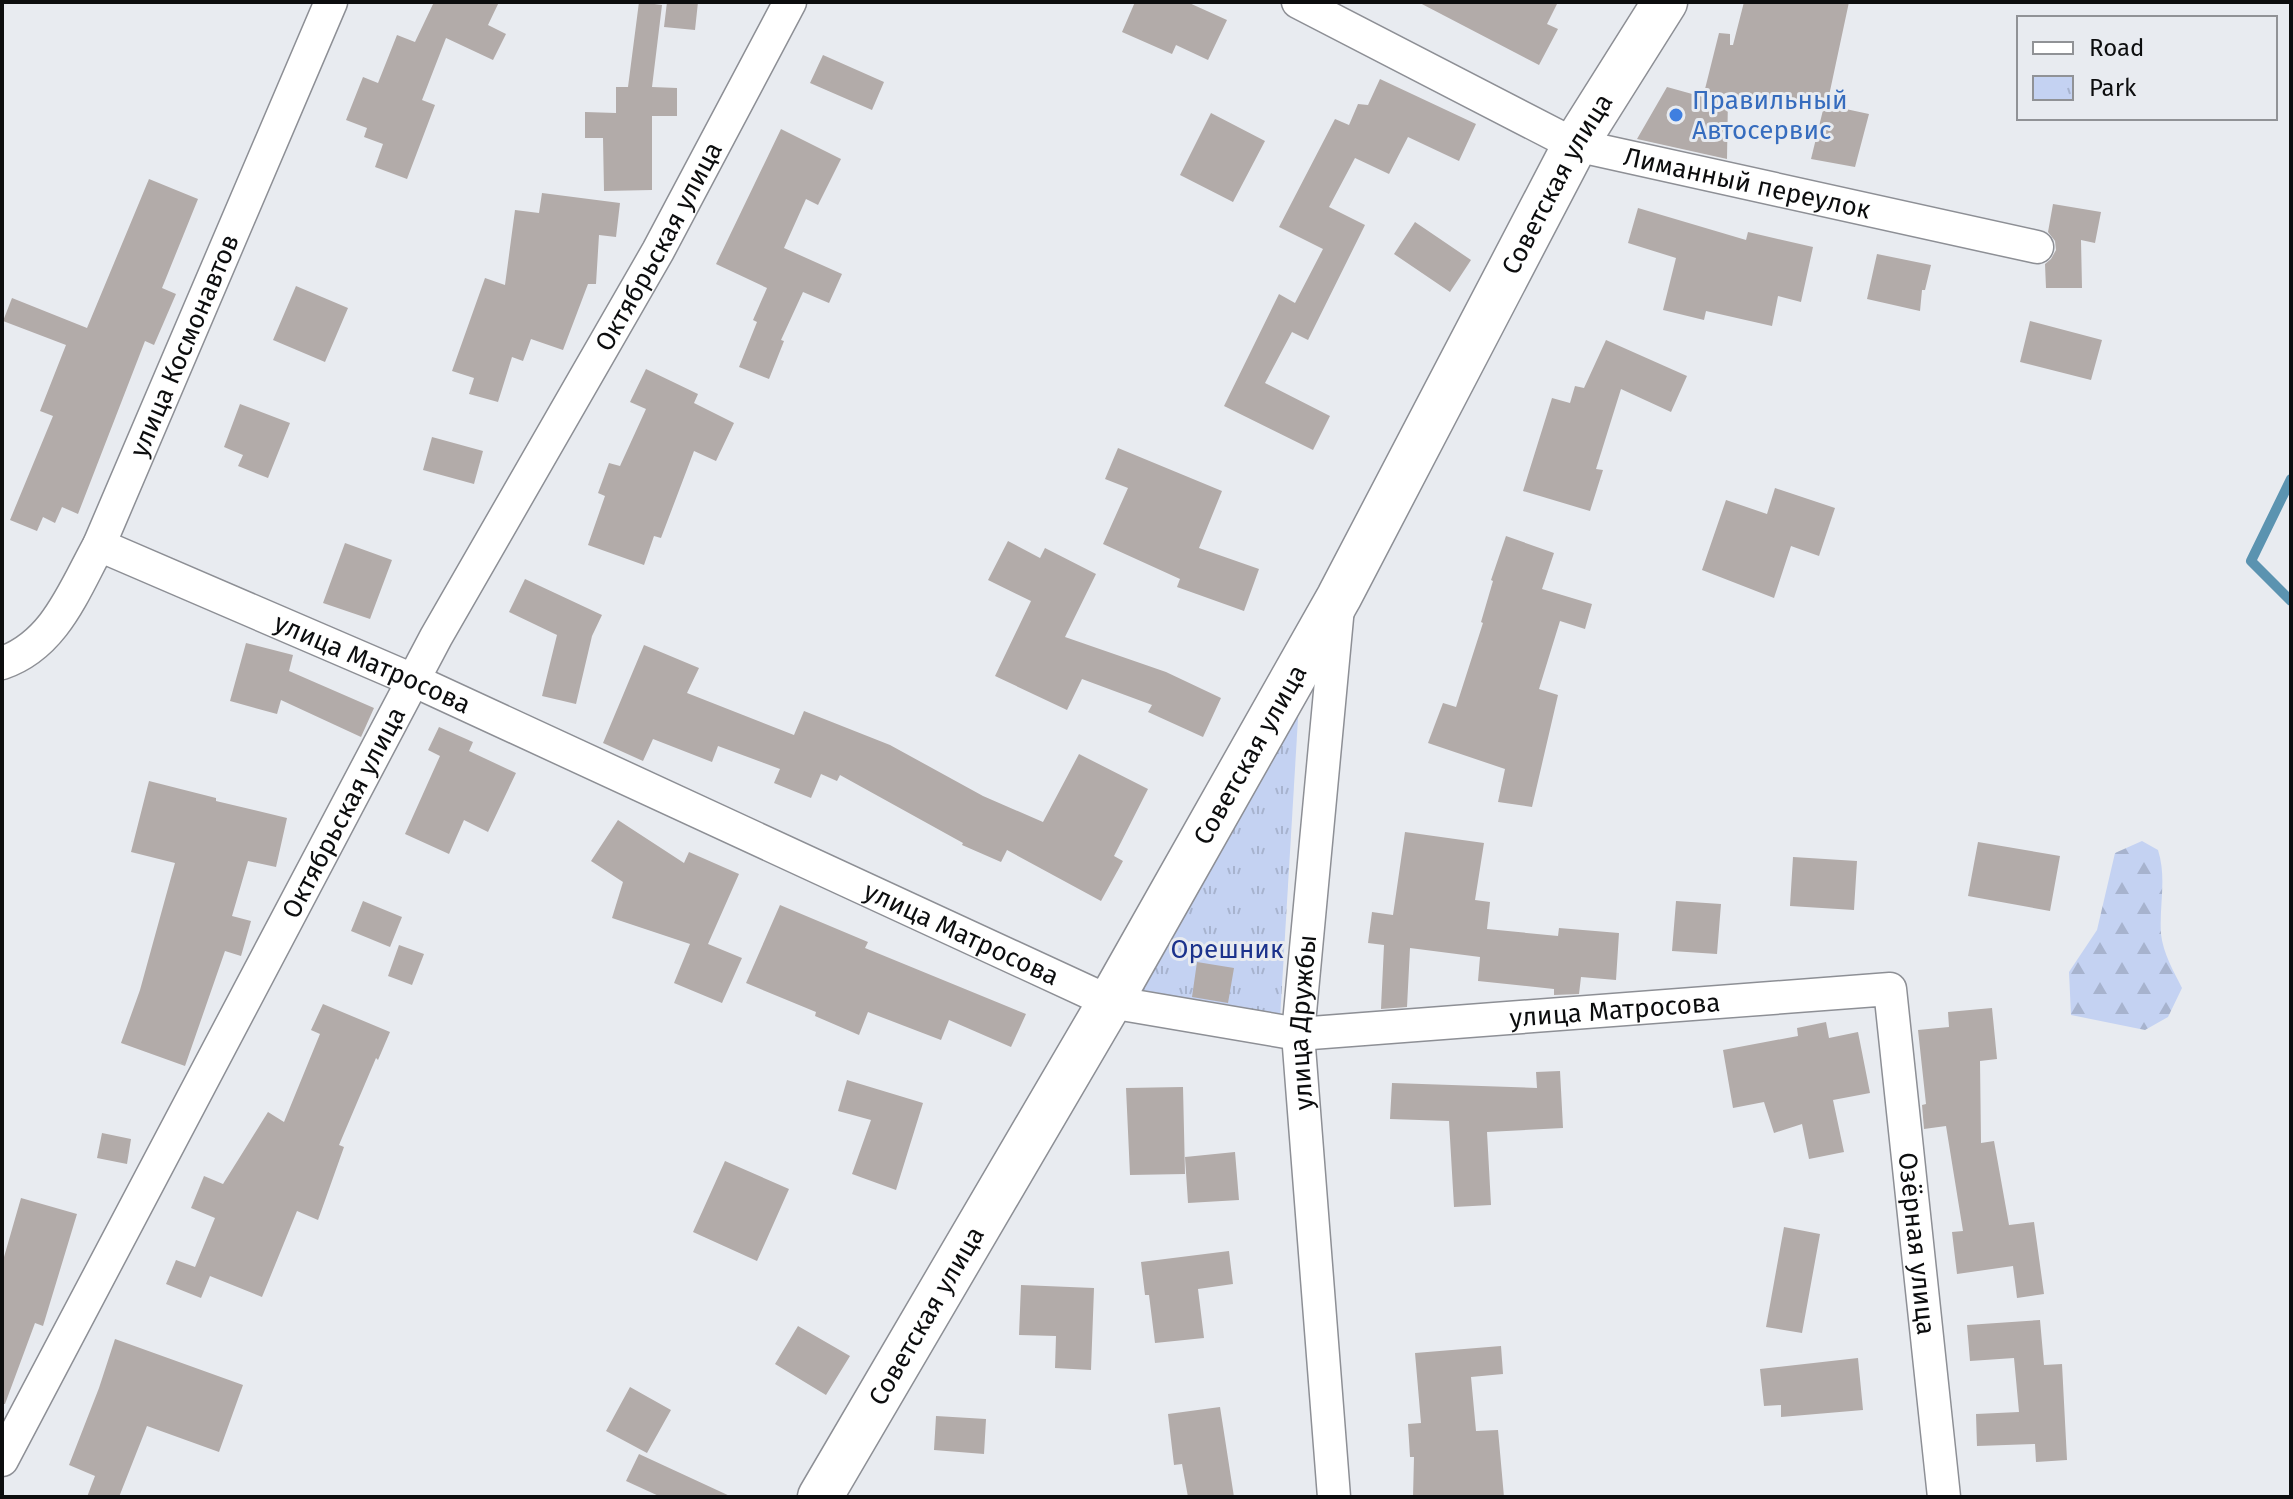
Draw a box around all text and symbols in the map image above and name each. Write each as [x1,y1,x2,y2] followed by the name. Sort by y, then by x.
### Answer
[2017,16,2277,120] legend
[2089,34,2144,62] text: Road
[2089,74,2137,102] text: Park
[1692,85,1848,146] place label: Правильный Автосервис
[1495,88,1619,280] street label: Советская улица
[1667,106,1685,124] marker: Правильный Автосервис
[589,137,729,357] street label: Октябрьская улица
[1621,141,1874,226] street label: Лиманный переулок
[123,229,246,462] street label: улица Космонавтов
[269,607,475,721] street label: улица Матросова
[1187,659,1314,850] street label: Советская улица
[276,702,412,924] street label: Октябрьская улица
[859,875,1064,992] street label: улица Матросова
[1283,933,1323,1111] street label: улица Дружбы
[1171,934,1284,965] park label: Орешник
[1508,987,1721,1034] street label: улица Матросова
[1891,1151,1942,1337] street label: Озёрная улица
[862,1221,991,1411] street label: Советская улица

